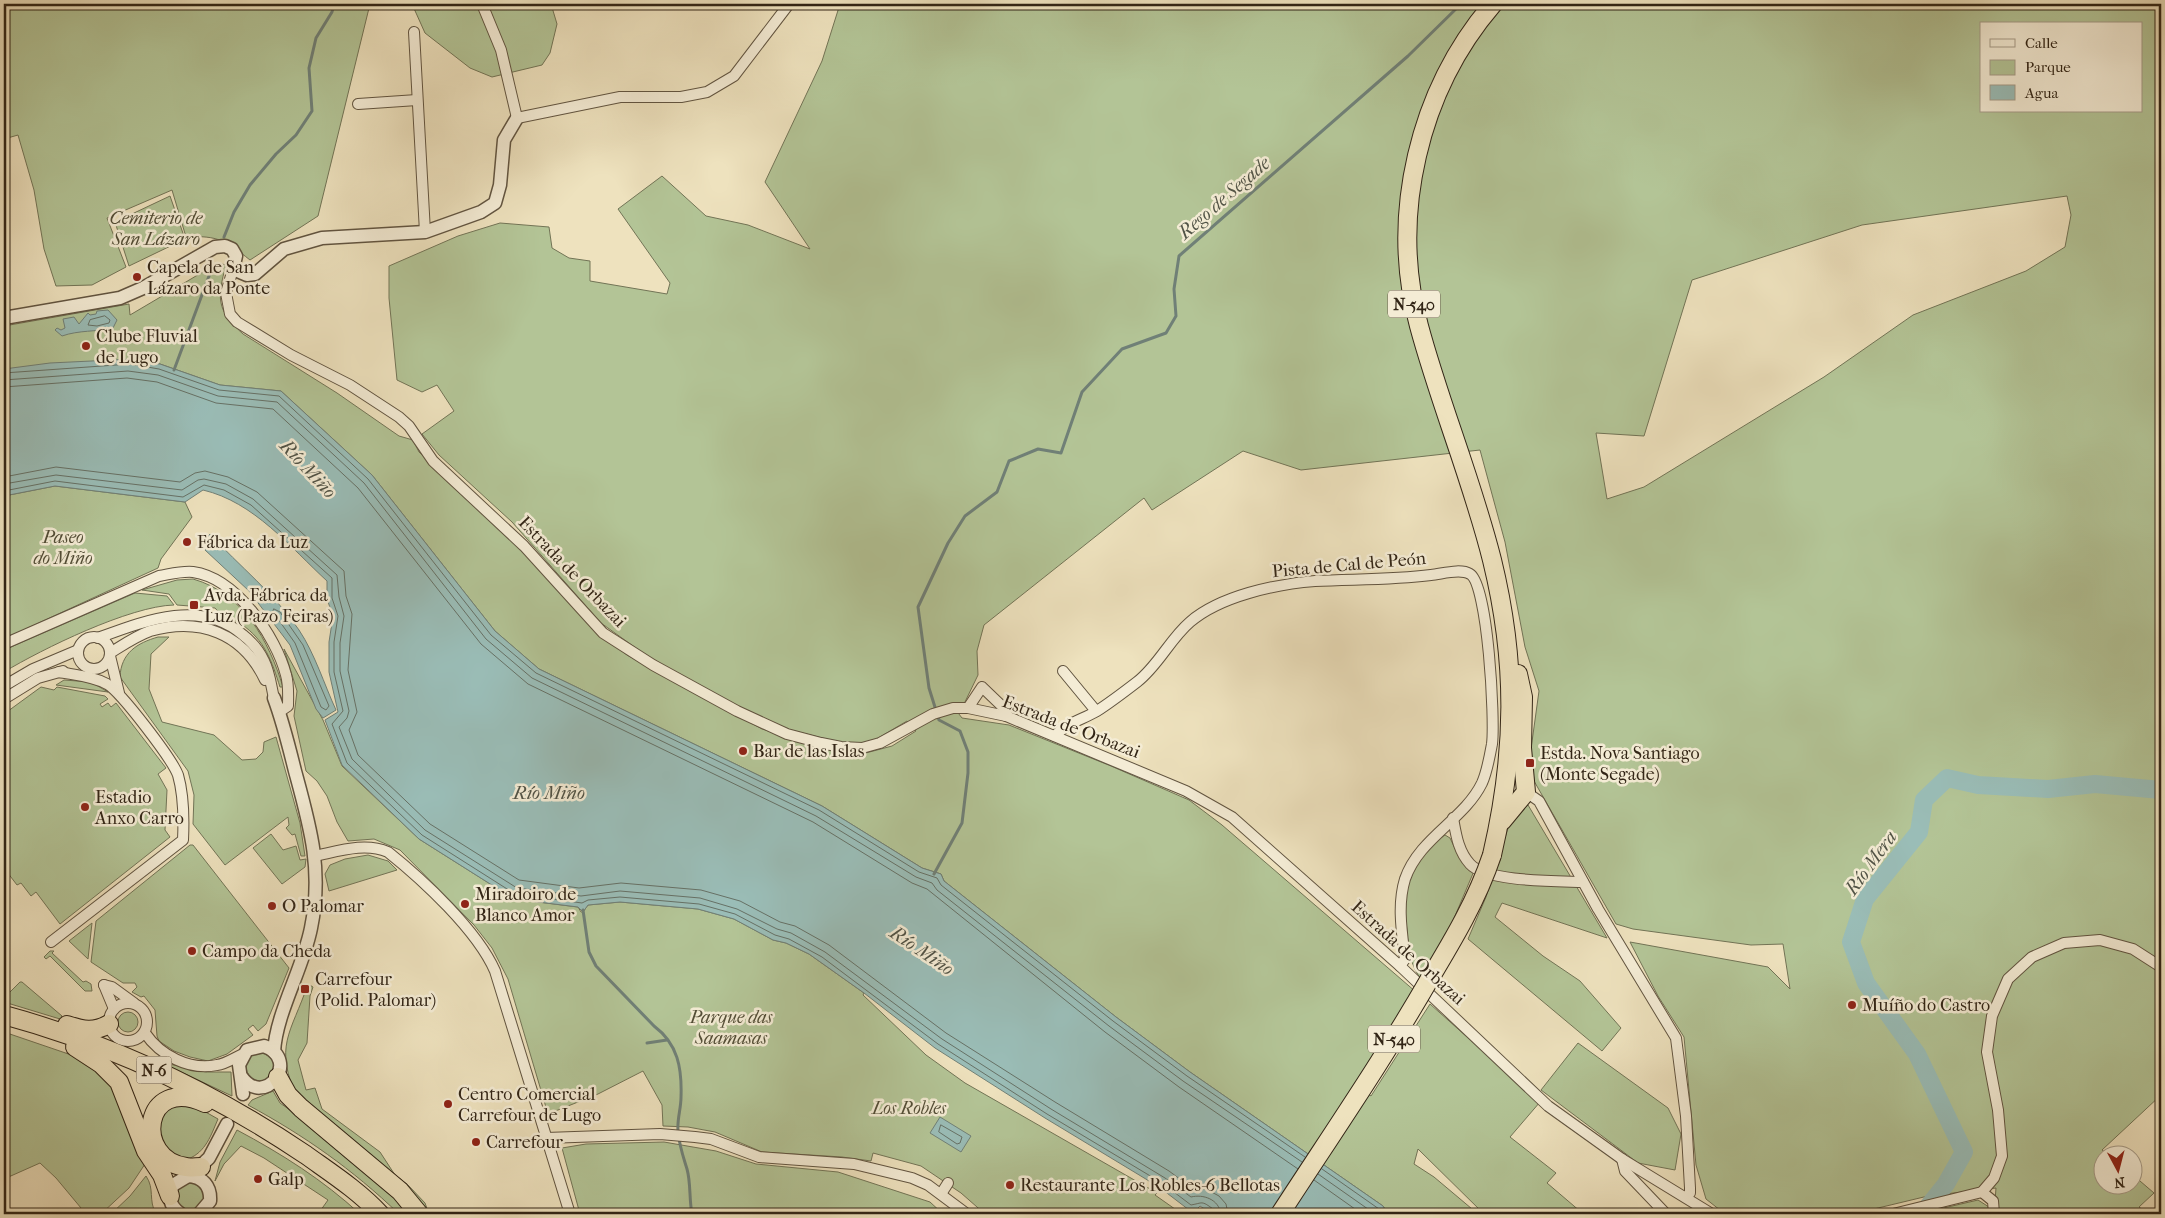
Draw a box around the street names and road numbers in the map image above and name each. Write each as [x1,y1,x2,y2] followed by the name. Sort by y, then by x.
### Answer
[1388,290,1440,318] road number: N-540
[514,512,631,632] street label: Estrada de Orbazai
[1271,548,1427,582] street label: Pista de Cal de Peón
[999,691,1143,763] street label: Estrada de Orbazai
[1347,896,1470,1010] street label: Estrada de Orbazai
[1368,1026,1420,1052] road number: N-540
[136,1056,172,1084] road number: N-6

